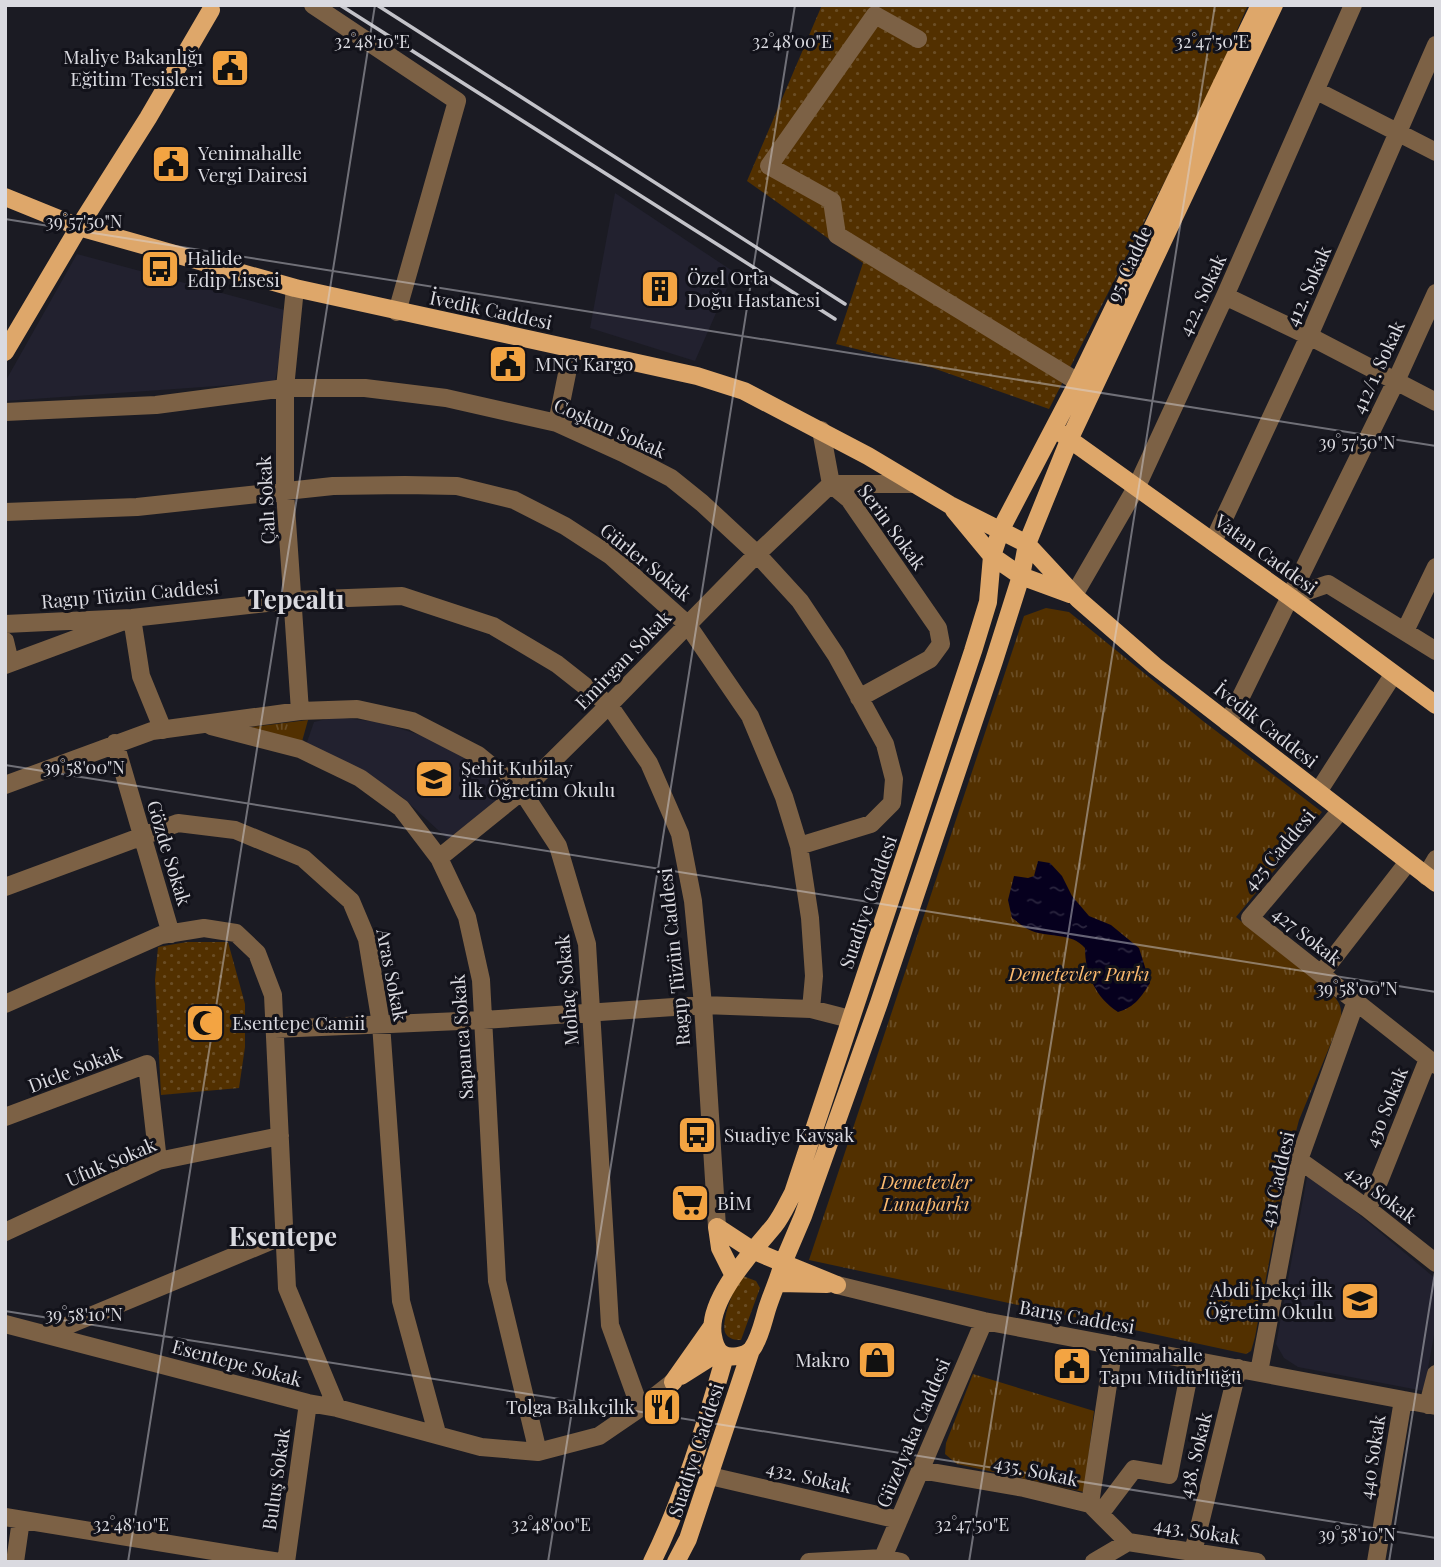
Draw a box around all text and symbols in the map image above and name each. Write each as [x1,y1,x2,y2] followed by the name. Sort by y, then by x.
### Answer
[334,29,410,53] text: 32°48'10"E
[752,29,832,53] text: 32°48'00"E
[1175,29,1249,53] text: 32°47'50"E
[63,43,203,91] place label: Maliye Bakanlığı Eğitim Tesisleri
[209,47,251,89] public building icon: Maliye Bakanlığı Eğitim Tesisleri
[197,139,308,187] place label: Yenimahalle Vergi Dairesi
[150,143,192,185] public building icon: Yenimahalle Vergi Dairesi
[46,209,123,233] text: 39°57'50"N
[1099,221,1157,306] street label: 95. Cadde
[1278,241,1337,330] street label: 412. Sokak
[187,244,280,292] place label: Halide Edip Lisesi
[139,248,181,290] bus stop icon: Halide Edip Lisesi
[1171,249,1232,340] street label: 422. Sokak
[687,264,821,312] place label: Özel Orta Doğu Hastanesi
[639,268,681,310] building icon: Özel Orta Doğu Hastanesi
[427,283,555,335] street label: İvedik Caddesi
[1344,315,1410,417] street label: 412/1. Sokak
[487,343,529,385] public building icon: MNG Kargo
[535,350,634,376] place label: MNG Kargo
[550,391,671,464] street label: Coşkun Sokak
[1319,430,1396,454] text: 39°57'50"N
[250,454,280,545] street label: Çalı Sokak
[853,478,933,575] street label: Serin Sokak
[1209,507,1323,599] street label: Vatan Caddesi
[595,516,698,607] street label: Gürler Sokak
[40,572,220,614] street label: Ragıp Tüzün Caddesi
[247,581,345,616] district label: Tepealtı
[568,604,677,715] street label: Emirgan Sokak
[1209,676,1324,773] street label: İvedik Caddesi
[461,754,615,802] place label: Şehit Kubilay İlk Öğretim Okulu
[43,755,125,779] text: 39°58'00"N
[413,758,455,800] school or university icon: Şehit Kubilay İlk Öğretim Okulu
[142,797,198,909] street label: Gözde Sokak
[1236,803,1320,896] street label: 425 Caddesi
[832,831,902,972] street label: Suadiye Caddesi
[651,866,695,1047] street label: Ragıp Tüzün Caddesi
[1268,900,1348,971] street label: 427 Sokak
[371,925,415,1024] street label: Aras Sokak
[548,933,584,1047] street label: Mohaç Sokak
[1008,960,1149,986] park label: Demetevler Parkı
[444,973,478,1101] street label: Sapanca Sokak
[1316,976,1398,1000] text: 39°58'00"N
[184,1002,226,1044] mosque icon: Esentepe Camii
[232,1009,366,1035] place label: Esentepe Camii
[24,1038,126,1098] street label: Dicle Sokak
[1357,1062,1413,1151] street label: 430 Sokak
[676,1114,718,1156] bus stop icon: Suadiye Kavşak
[724,1121,855,1147] place label: Suadiye Kavşak
[1252,1128,1300,1229] street label: 431 Caddesi
[61,1130,160,1192] street label: Ufuk Sokak
[1340,1158,1423,1229] street label: 428 Sokak
[879,1168,973,1216] park label: Demetevler Lunaparkı
[669,1182,711,1224] supermarket icon: BİM
[717,1189,752,1215] place label: BİM
[229,1218,337,1253] district label: Esentepe
[1206,1276,1334,1324] place label: Abdi İpekçi İlk Öğretim Okulu
[1339,1280,1381,1322] school or university icon: Abdi İpekçi İlk Öğretim Okulu
[1017,1293,1137,1339] street label: Barış Caddesi
[45,1302,123,1326] text: 39°58'10"N
[169,1332,306,1392] street label: Esentepe Sokak
[856,1339,898,1381] shop icon: Makro
[1098,1341,1242,1389] place label: Yenimahalle Tapu Müdürlüğü
[1051,1345,1093,1387] public building icon: Yenimahalle Tapu Müdürlüğü
[795,1346,850,1372] place label: Makro
[869,1354,955,1511] street label: Güzelyaka Caddesi
[661,1379,729,1520] street label: Suadiye Caddesi
[641,1386,683,1428] restaurant icon: Tolga Balıkçilık
[506,1393,636,1419] place label: Tolga Balıkçilık
[1171,1409,1217,1500] street label: 438. Sokak
[1351,1412,1391,1501] street label: 440 Sokak
[255,1425,295,1532] street label: Buluş Sokak
[992,1448,1081,1492] street label: 435. Sokak
[764,1454,855,1499] street label: 432. Sokak
[1152,1510,1243,1550] street label: 443. Sokak
[93,1512,169,1536] text: 32°48'10"E
[511,1512,591,1536] text: 32°48'00"E
[935,1512,1009,1536] text: 32°47'50"E
[1318,1522,1396,1546] text: 39°58'10"N

